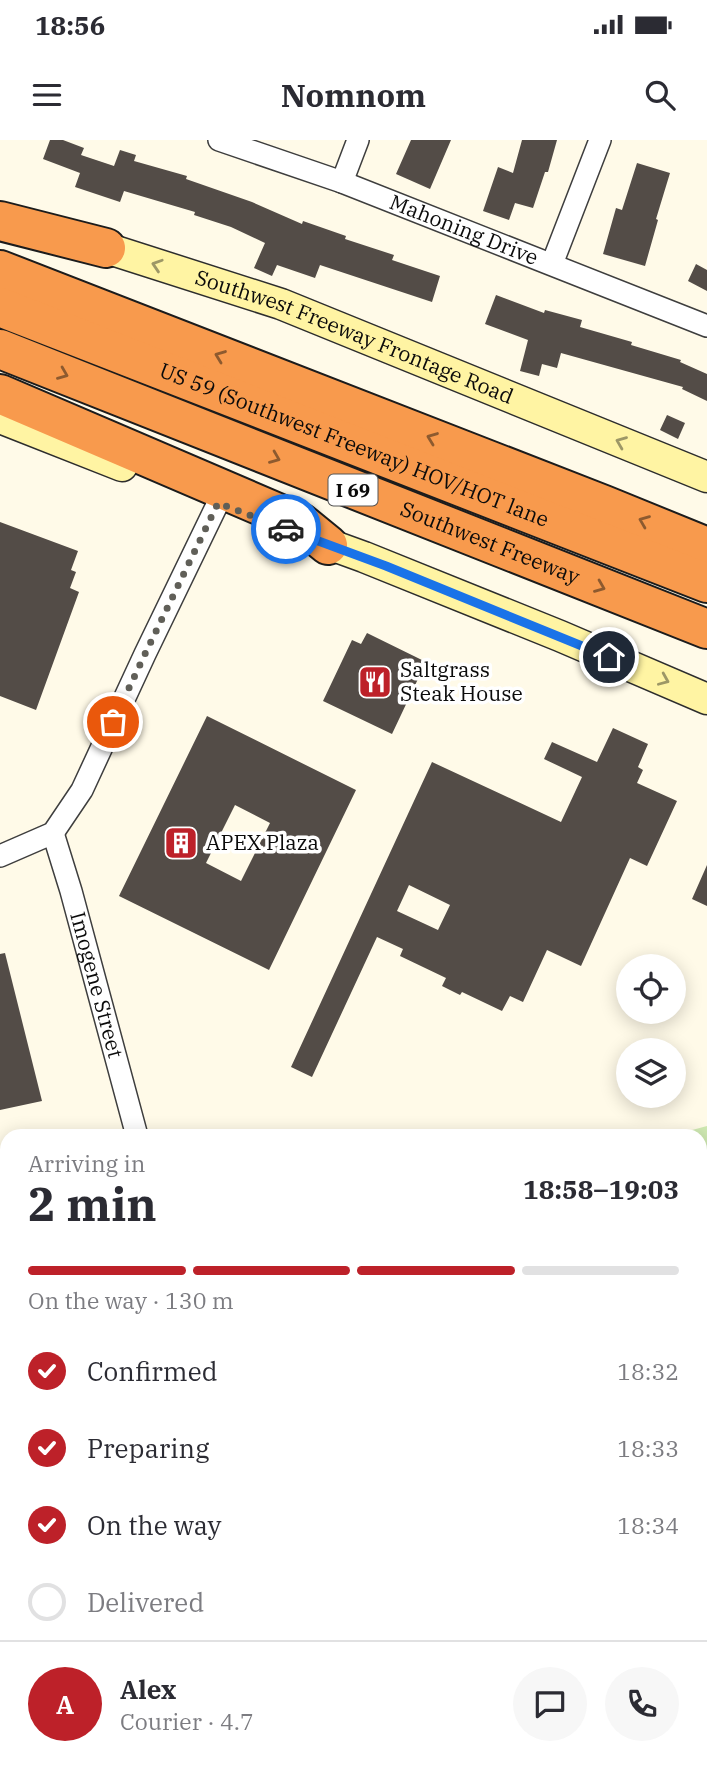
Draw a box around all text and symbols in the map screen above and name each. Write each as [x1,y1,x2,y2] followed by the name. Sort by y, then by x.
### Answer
[35,8,105,42] text: 18:56
[281,74,426,116] text: Nomnom
[28,76,66,114] icon: menu
[641,76,679,114] icon: search
[386,187,543,271] street label: Mahoning Drive
[152,258,164,273] one-way arrow
[192,262,518,410] street label: Southwest Freeway Frontage Road
[215,350,227,364] one-way arrow
[156,356,553,533] street label: US 59 (Southwest Freeway) HOV/HOT lane
[56,366,69,380] one-way arrow
[427,432,439,446] one-way arrow
[616,437,628,451] one-way arrow
[268,450,280,464] one-way arrow
[328,474,378,506] road number: I 69
[251,494,321,564] courier
[397,494,585,590] street label: Southwest Freeway
[267,510,305,548] icon: car
[639,515,651,529] one-way arrow
[594,579,606,593] one-way arrow
[579,627,639,687] pin
[590,638,628,676] icon: home
[400,655,523,707] place label: Saltgrass Steak House
[356,663,394,701] restaurant icon: Saltgrass Steak House
[657,672,669,686] one-way arrow
[83,692,143,752] pin
[94,703,132,741] icon: bag
[162,824,200,862] building icon: APEX Plaza
[206,828,319,856] place label: APEX Plaza
[64,908,130,1061] street label: Imogene Street
[616,954,686,1108] map controls
[616,954,686,1024] button: locate
[616,1038,686,1108] button: layers
[28,1148,145,1178] text: Arriving in
[523,1172,679,1206] text: 18:58–19:03
[28,1174,157,1234] text: 2 min
[28,1285,234,1315] text: On the way · 130 m
[28,1352,66,1390] icon: check
[87,1354,218,1388] text: Confirmed
[617,1356,679,1386] text: 18:32
[28,1429,66,1467] icon: check
[87,1431,209,1465] text: Preparing
[617,1433,679,1463] text: 18:33
[28,1506,66,1544] icon: check
[87,1508,221,1542] text: On the way
[617,1510,679,1540] text: 18:34
[87,1585,204,1619] text: Delivered
[513,1667,587,1741] button: chat
[605,1667,679,1741] button: phone
[120,1672,176,1706] text: Alex
[56,1687,74,1721] text: A
[120,1706,254,1736] text: Courier · 4.7

